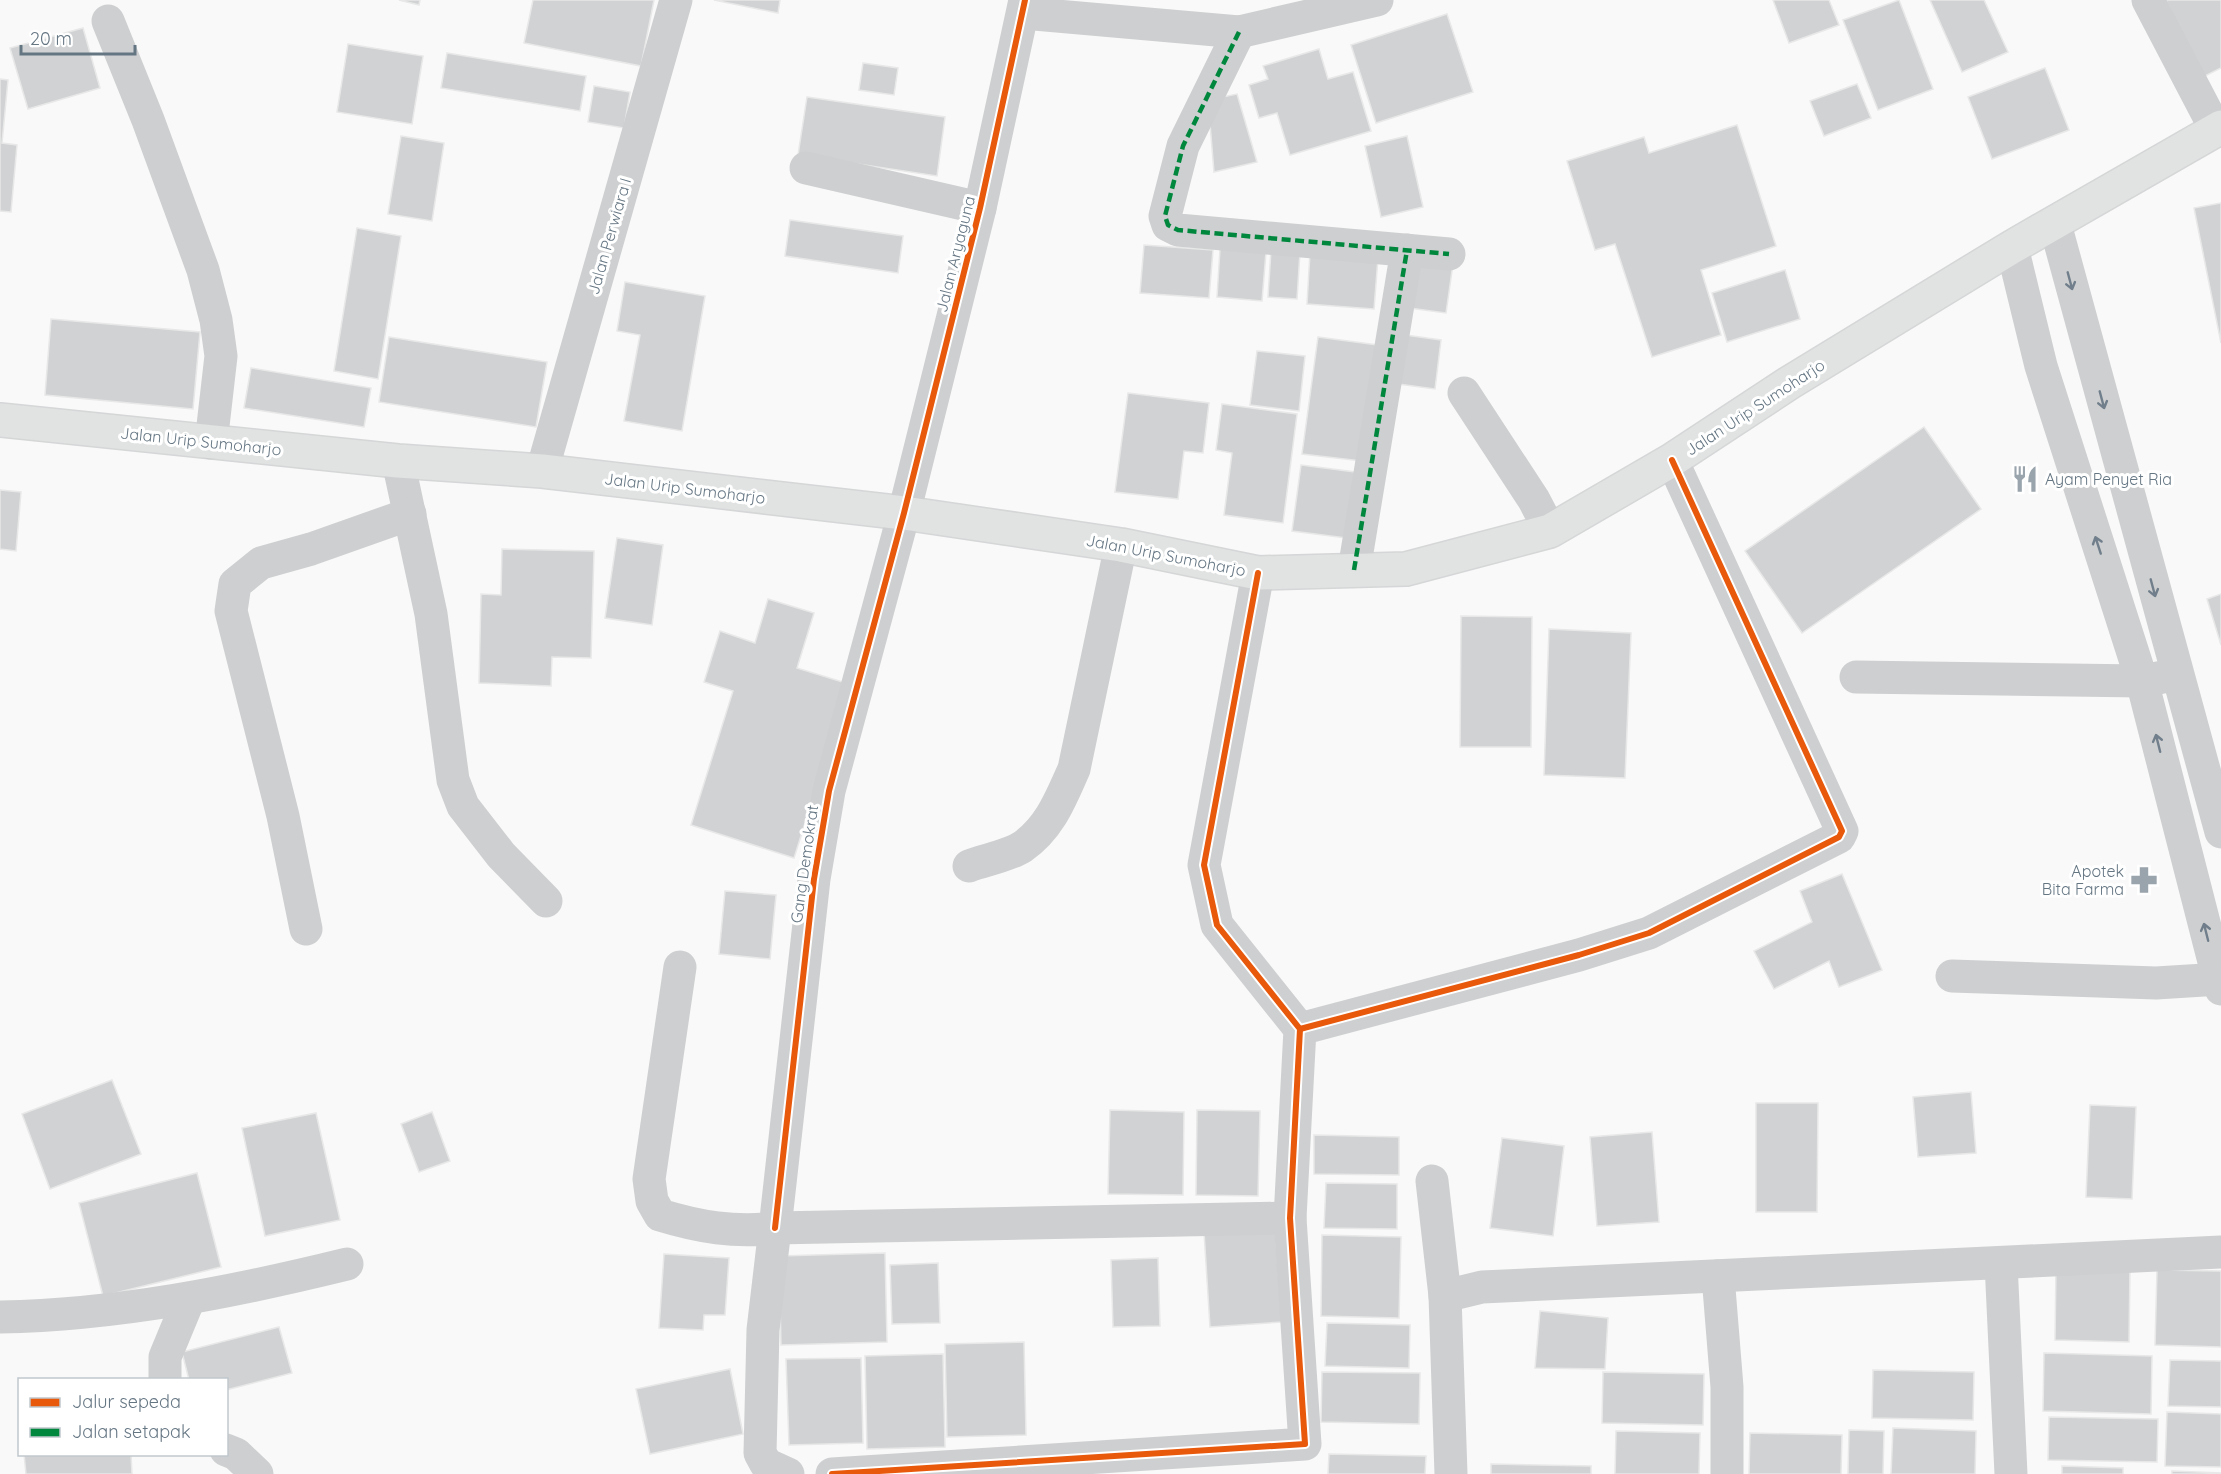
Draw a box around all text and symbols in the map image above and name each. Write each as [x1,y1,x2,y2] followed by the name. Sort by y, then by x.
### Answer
[21,18,135,56] scale bar
[30,27,72,50] text: 20 m
[583,175,635,297] street label: Jalan Perwiara I
[931,194,979,314] street label: Jalan Aryaguna
[2065,271,2077,290] one-way arrow
[1682,354,1828,460] street label: Jalan Urip Sumoharjo
[2097,390,2109,409] one-way arrow
[119,423,283,459] street label: Jalan Urip Sumoharjo
[2010,464,2040,494] restaurant icon: Ayam Penyet Ria
[603,468,767,508] street label: Jalan Urip Sumoharjo
[2045,469,2172,489] place label: Ayam Penyet Ria
[1085,530,1247,580] street label: Jalan Urip Sumoharjo
[2092,536,2103,555] one-way arrow
[2148,578,2160,597] one-way arrow
[2151,734,2163,753] one-way arrow
[786,804,822,924] street label: Gang Demokrat
[2042,861,2124,899] place label: Apotek Bita Farma
[2129,865,2159,895] pharmacy icon: Apotek Bita Farma
[2200,923,2212,942] one-way arrow
[18,1378,228,1456] legend
[72,1390,181,1413] text: Jalur sepeda
[72,1420,191,1443] text: Jalan setapak

